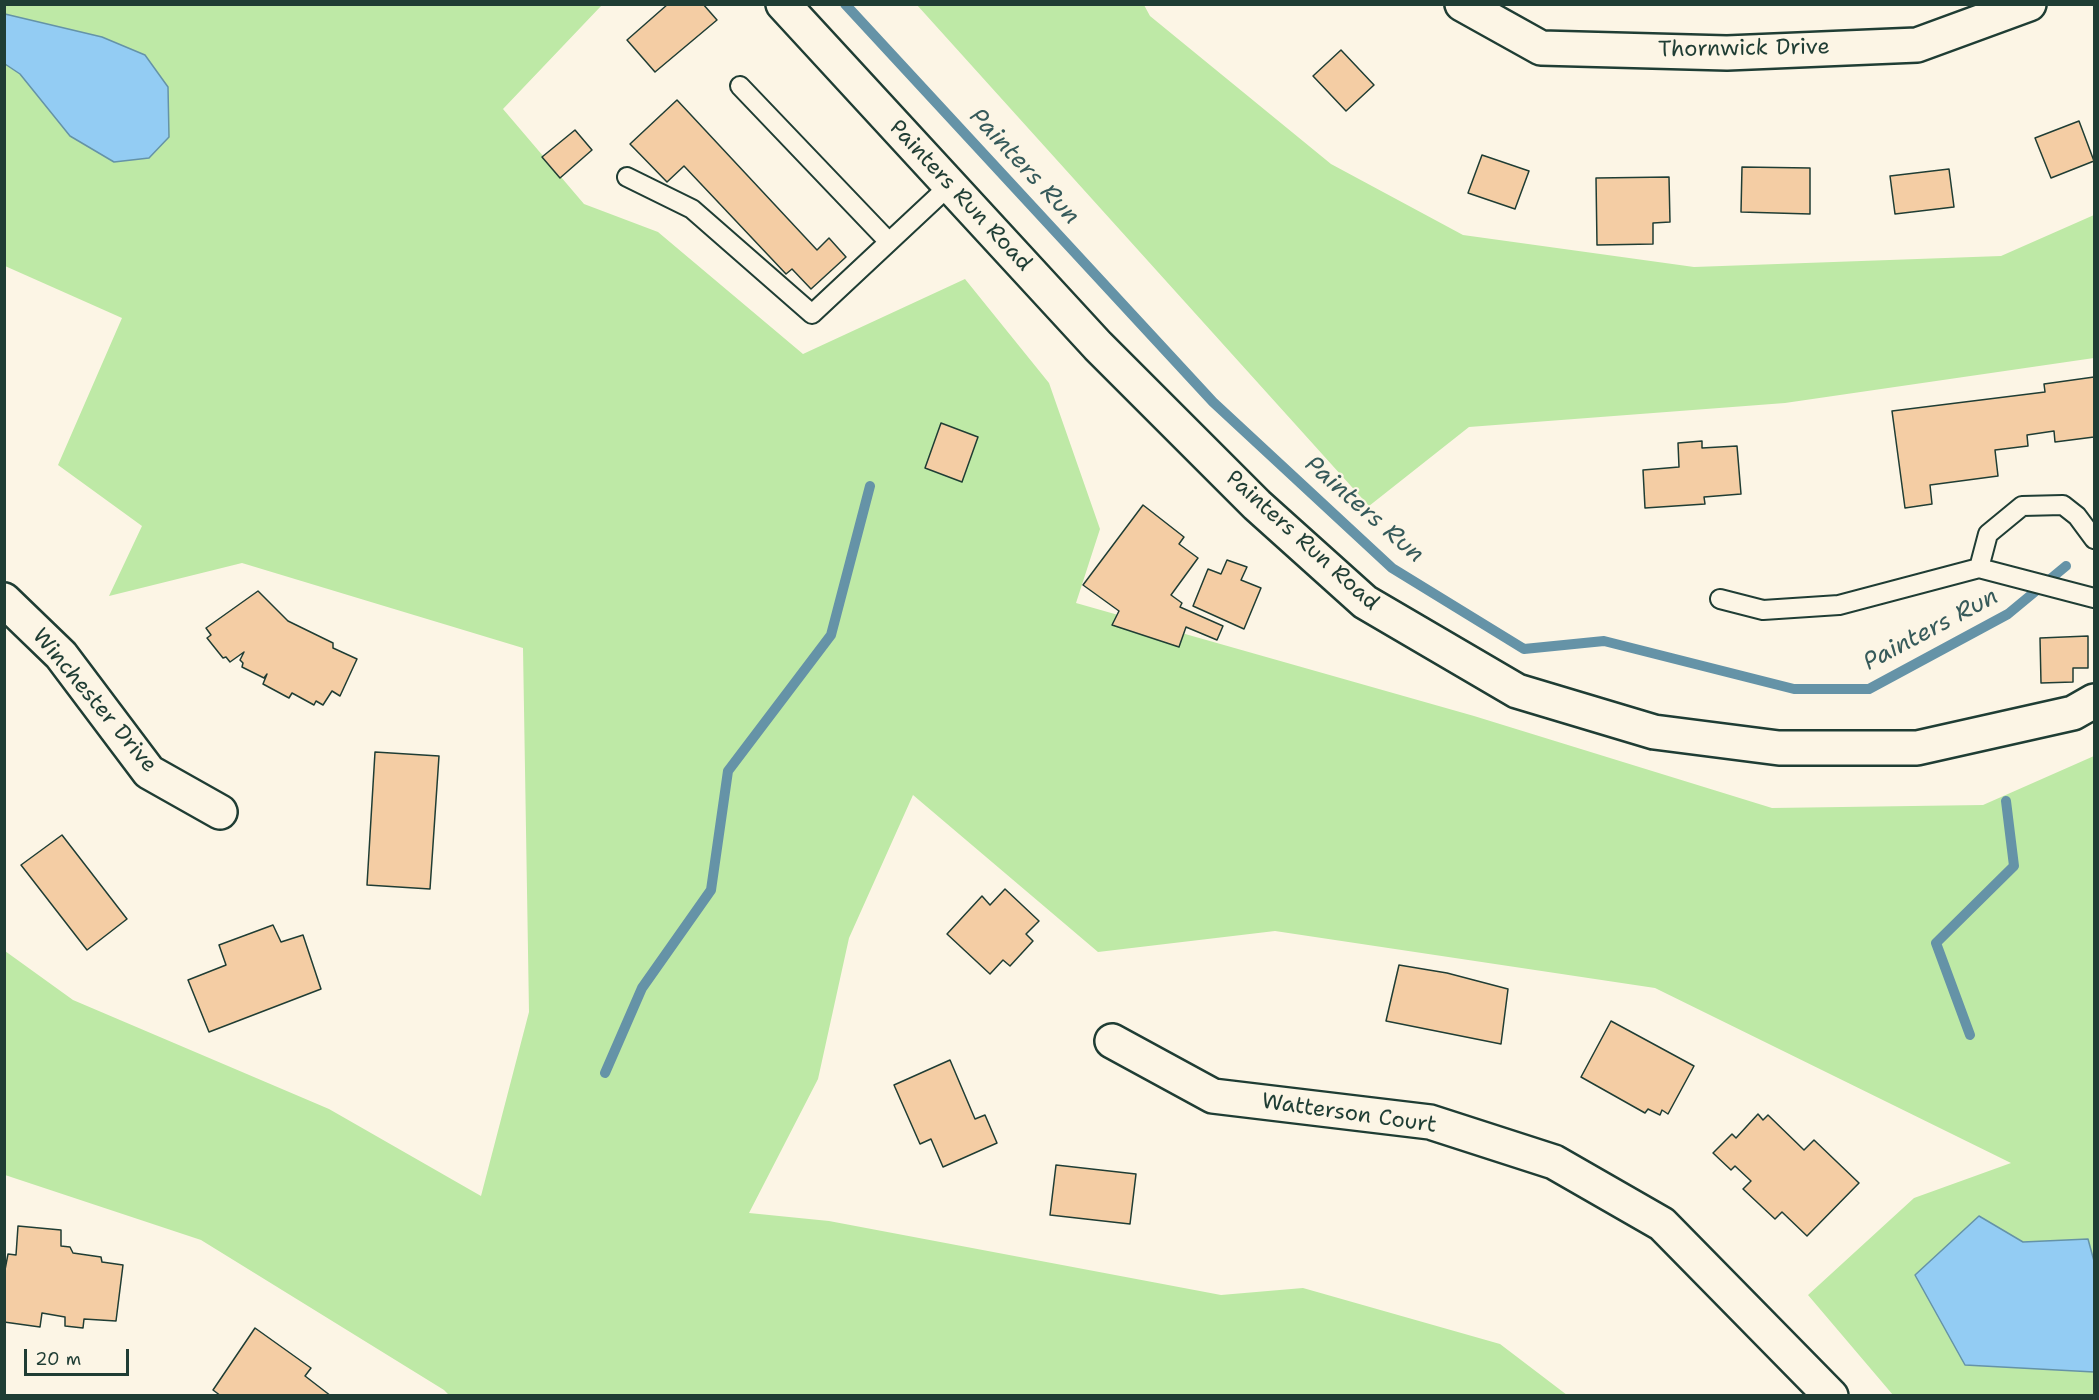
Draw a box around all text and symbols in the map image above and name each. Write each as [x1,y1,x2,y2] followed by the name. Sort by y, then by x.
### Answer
[1658,34,1830,64] street label: Thornwick Drive
[963,103,1085,231] water label: Painters Run
[883,115,1037,277] street label: Painters Run Road
[1299,450,1429,570] water label: Painters Run
[1220,465,1384,617] street label: Painters Run Road
[1859,582,2003,678] water label: Painters Run
[26,624,162,778] street label: Winchester Drive
[1260,1089,1438,1139] street label: Watterson Court
[27,1337,132,1375] scale bar
[35,1347,81,1371] text: 20 m

